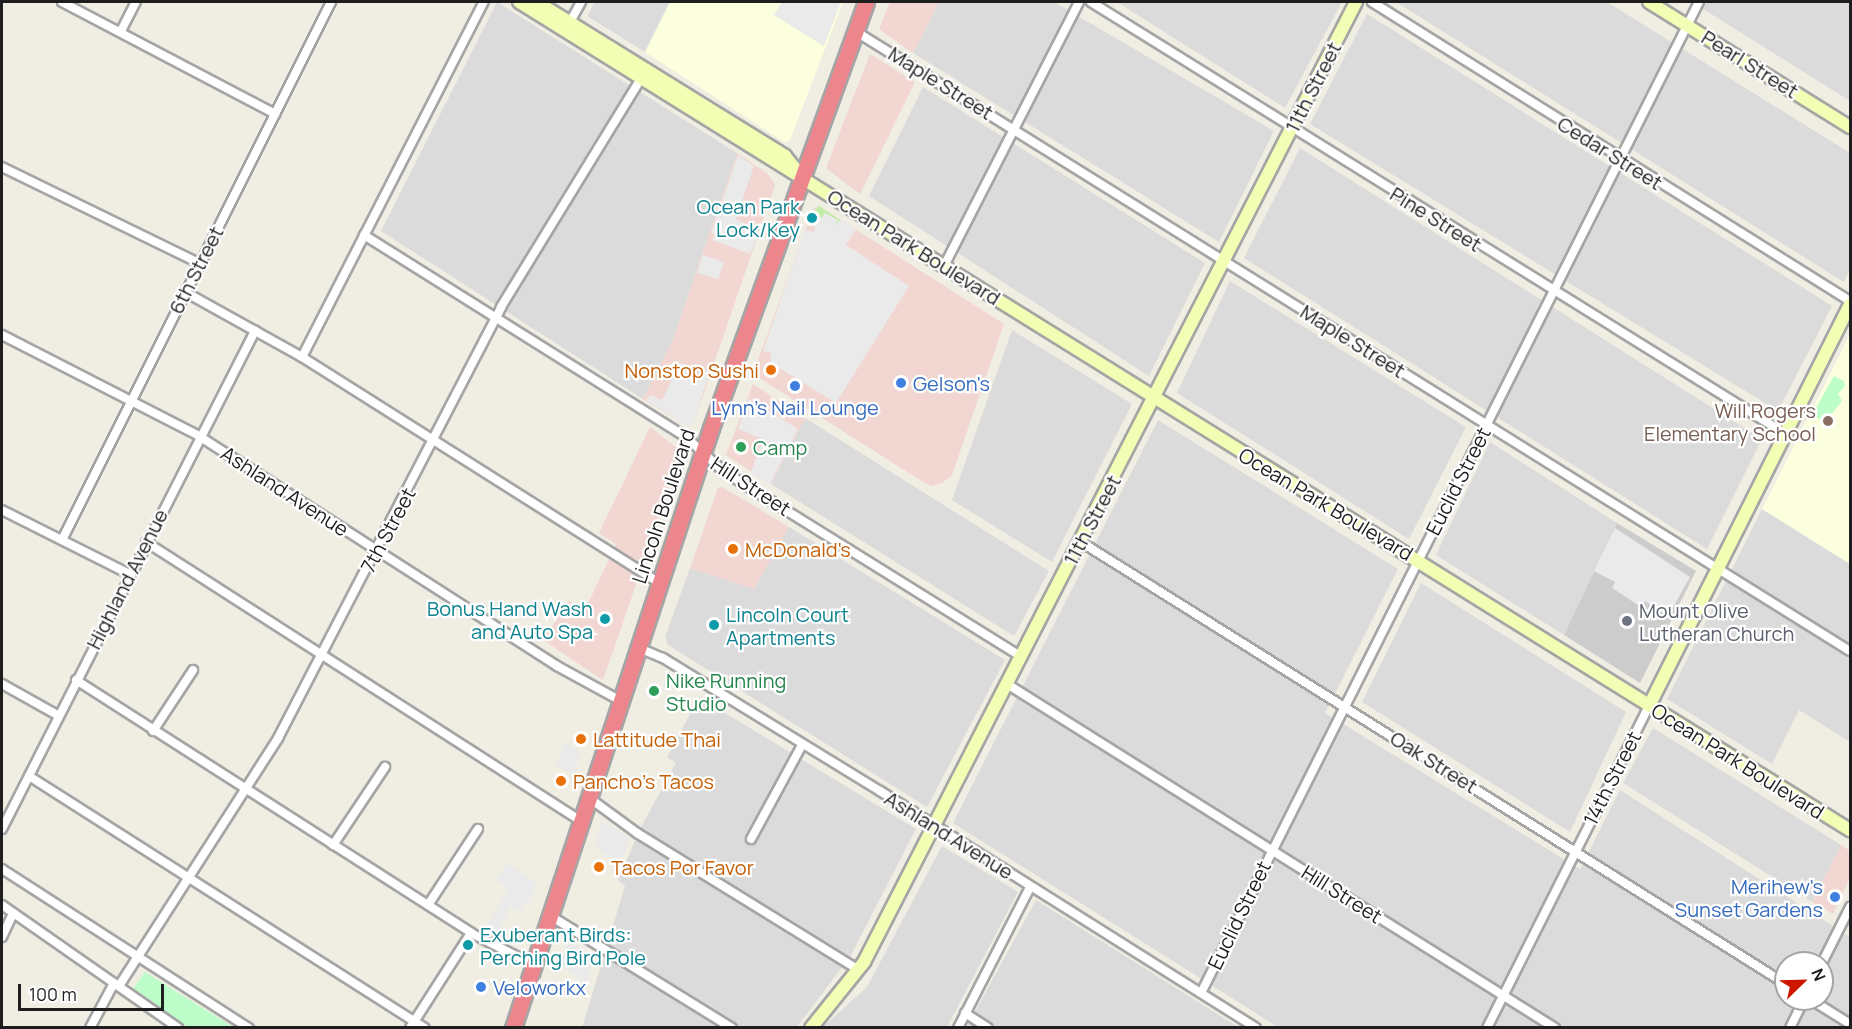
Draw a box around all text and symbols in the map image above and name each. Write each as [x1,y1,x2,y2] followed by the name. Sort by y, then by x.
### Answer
[1697,25,1803,103] street label: Pearl Street
[1280,38,1346,136] street label: 11th Street
[884,41,998,125] street label: Maple Street
[1553,111,1667,195] street label: Cedar Street
[1386,182,1486,256] street label: Pine Street
[823,184,1005,310] street label: Ocean Park Boulevard
[696,195,800,242] place label: Ocean Park Lock/Key
[805,211,819,225] marker: Ocean Park Lock/Key
[164,222,228,318] street label: 6th Street
[1296,299,1410,383] street label: Maple Street
[625,358,759,382] place label: Nonstop Sushi
[764,363,778,377] marker: Nonstop Sushi
[913,371,990,395] place label: Gelson's
[894,376,908,390] marker: Gelson's
[788,379,802,393] marker: Lynn's Nail Lounge
[711,395,879,419] place label: Lynn's Nail Lounge
[1644,398,1816,445] place label: Will Rogers Elementary School
[1821,414,1835,428] marker: Will Rogers Elementary School
[1421,423,1495,539] street label: Euclid Street
[627,426,699,586] street label: Lincoln Boulevard
[753,435,807,459] place label: Camp
[734,440,748,454] marker: Camp
[217,441,353,541] street label: Ashland Avenue
[1235,442,1417,566] street label: Ocean Park Boulevard
[707,451,795,521] street label: Hill Street
[1058,471,1126,569] street label: 11th Street
[356,483,420,577] street label: 7th Street
[81,505,173,653] street label: Highland Avenue
[745,537,851,561] place label: McDonald's
[726,542,740,556] marker: McDonald's
[427,596,593,643] place label: Bonus Hand Wash and Auto Spa
[1639,598,1794,645] place label: Mount Olive Lutheran Church
[726,602,849,649] place label: Lincoln Court Apartments
[598,612,612,626] marker: Bonus Hand Wash and Auto Spa
[1620,614,1634,628] marker: Mount Olive Lutheran Church
[707,618,721,632] marker: Lincoln Court Apartments
[666,668,786,715] place label: Nike Running Studio
[647,684,661,698] marker: Nike Running Studio
[1647,698,1829,824] street label: Ocean Park Boulevard
[1386,726,1482,798] street label: Oak Street
[593,727,721,751] place label: Lattitude Thai
[1578,727,1646,829] street label: 14th Street
[574,732,588,746] marker: Lattitude Thai
[573,769,714,793] place label: Pancho's Tacos
[554,774,568,788] marker: Pancho's Tacos
[880,786,1018,884] street label: Ashland Avenue
[611,855,754,879] place label: Tacos Por Favor
[1202,857,1276,973] street label: Euclid Street
[592,860,606,874] marker: Tacos Por Favor
[1297,860,1387,928] street label: Hill Street
[1675,874,1823,921] place label: Merihew's Sunset Gardens
[1828,890,1842,904] marker: Merihew's Sunset Gardens
[480,922,646,969] place label: Exuberant Birds: Perching Bird Pole
[461,938,475,952] marker: Exuberant Birds: Perching Bird Pole
[1774,951,1834,1011] north arrow
[1806,965,1831,984] text: N
[21,972,166,1010] scale bar
[493,975,586,999] place label: Veloworkx
[474,980,488,994] marker: Veloworkx
[29,982,77,1006] text: 100 m

